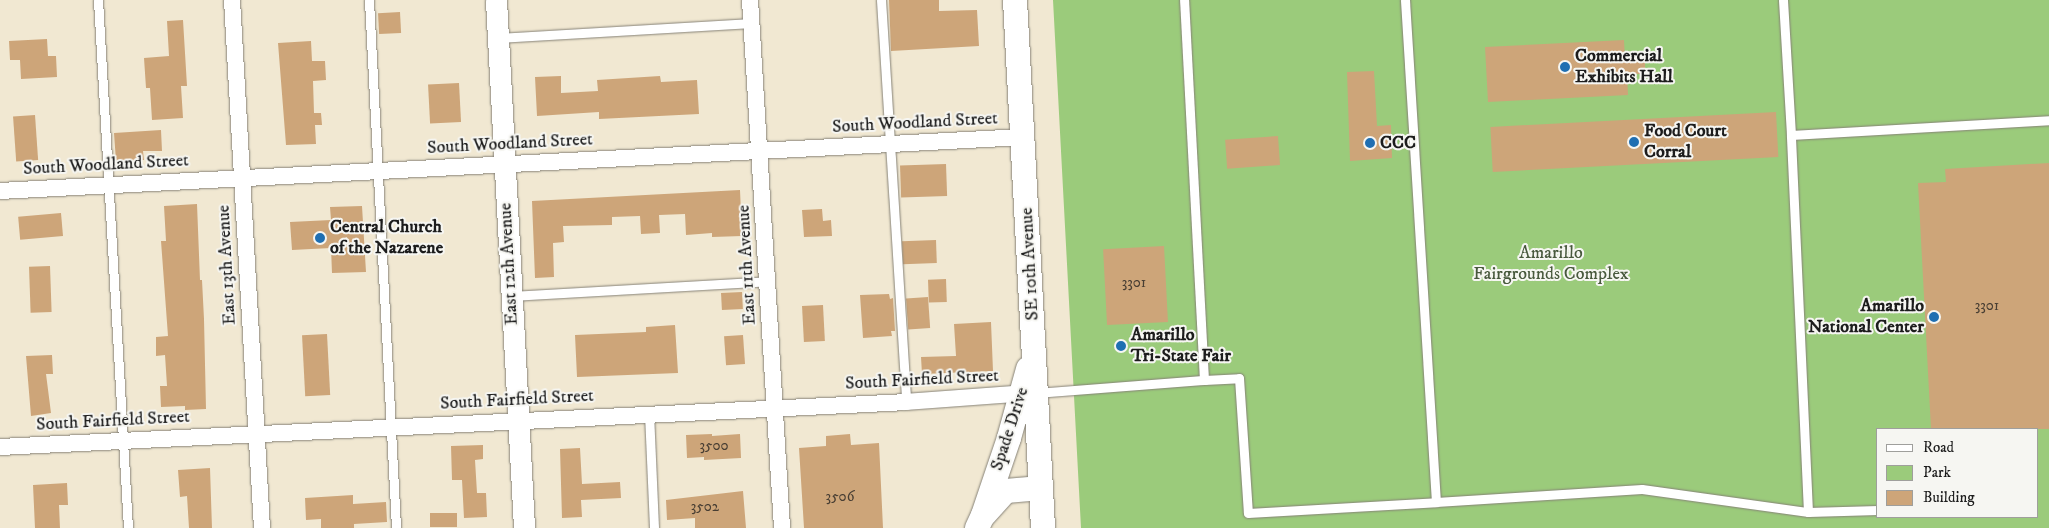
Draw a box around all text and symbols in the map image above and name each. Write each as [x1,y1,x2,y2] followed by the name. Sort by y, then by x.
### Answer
[1575,46,1673,88] place label: Commercial Exhibits Hall
[1559,61,1571,73] marker: Commercial Exhibits Hall
[832,108,998,138] street label: South Woodland Street
[1644,121,1727,163] place label: Food Court Corral
[427,129,593,159] street label: South Woodland Street
[1380,132,1416,154] place label: CCC
[1628,136,1640,148] marker: Food Court Corral
[1364,137,1376,149] marker: CCC
[23,150,189,180] street label: South Woodland Street
[495,202,523,326] street label: East 12th Avenue
[213,204,241,326] street label: East 13th Avenue
[733,204,761,326] street label: East 11th Avenue
[1016,207,1044,321] street label: SE 10th Avenue
[330,217,443,260] place label: Central Church of the Nazarene
[314,232,326,244] marker: Central Church of the Nazarene
[1473,243,1629,286] park label: Amarillo Fairgrounds Complex
[1122,274,1146,292] house number: 3301
[1808,296,1924,338] place label: Amarillo National Center
[1975,297,1999,315] house number: 3301
[1928,311,1940,323] marker: Amarillo National Center
[1131,325,1231,368] place label: Amarillo Tri-State Fair
[1115,340,1127,352] marker: Amarillo Tri-State Fair
[845,365,999,395] street label: South Fairfield Street
[440,385,594,415] street label: South Fairfield Street
[986,385,1034,473] street label: Spade Drive
[36,406,190,436] street label: South Fairfield Street
[1876,428,2039,518] legend
[699,437,729,455] house number: 3500
[1923,438,1954,457] text: Road
[1923,463,1951,482] text: Park
[826,488,854,506] house number: 3506
[1923,488,1975,507] text: Building
[691,498,719,516] house number: 3502

